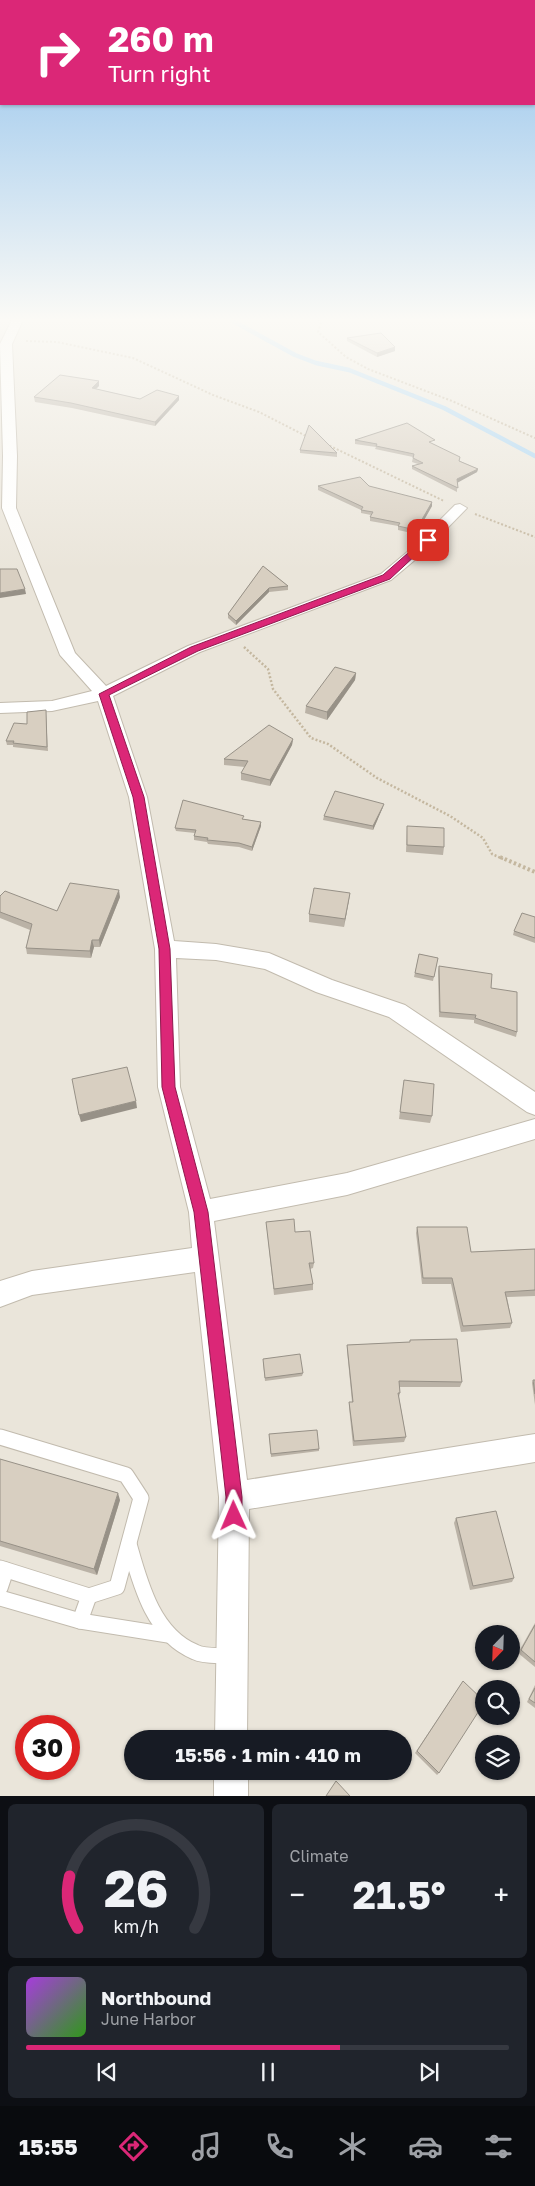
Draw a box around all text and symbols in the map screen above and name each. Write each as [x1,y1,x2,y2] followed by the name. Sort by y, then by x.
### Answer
[108,18,214,60] text: 260 m
[25,20,90,85] icon: right
[108,60,211,87] text: Turn right
[407,519,449,561] pin
[414,526,442,554] icon: arrive
[207,1489,259,1541] position arrow
[475,1625,520,1670] north arrow
[475,1625,520,1780] map controls
[475,1680,520,1725] button: search
[15,1715,80,1780] speed limit sign: 30
[475,1735,520,1780] button: layers
[175,1743,361,1766] text: 15:56 · 1 min · 410 m
[290,1846,349,1866] text: Climate
[103,1856,168,1918] text: 26
[353,1872,446,1917] text: 21.5°
[290,1878,305,1911] text: −
[494,1878,509,1911] text: +
[113,1915,158,1937] text: km/h
[101,1986,211,2009] text: Northbound
[101,2009,196,2029] text: June Harbor
[93,2058,121,2086] icon: previous
[254,2058,282,2086] icon: pause
[415,2058,443,2086] icon: next
[116,2129,151,2164] icon: directions
[189,2129,224,2164] icon: music
[262,2129,297,2164] icon: phone
[335,2129,370,2164] icon: climate
[408,2129,443,2164] icon: car
[481,2129,516,2164] icon: filters
[19,2133,78,2160] text: 15:55

